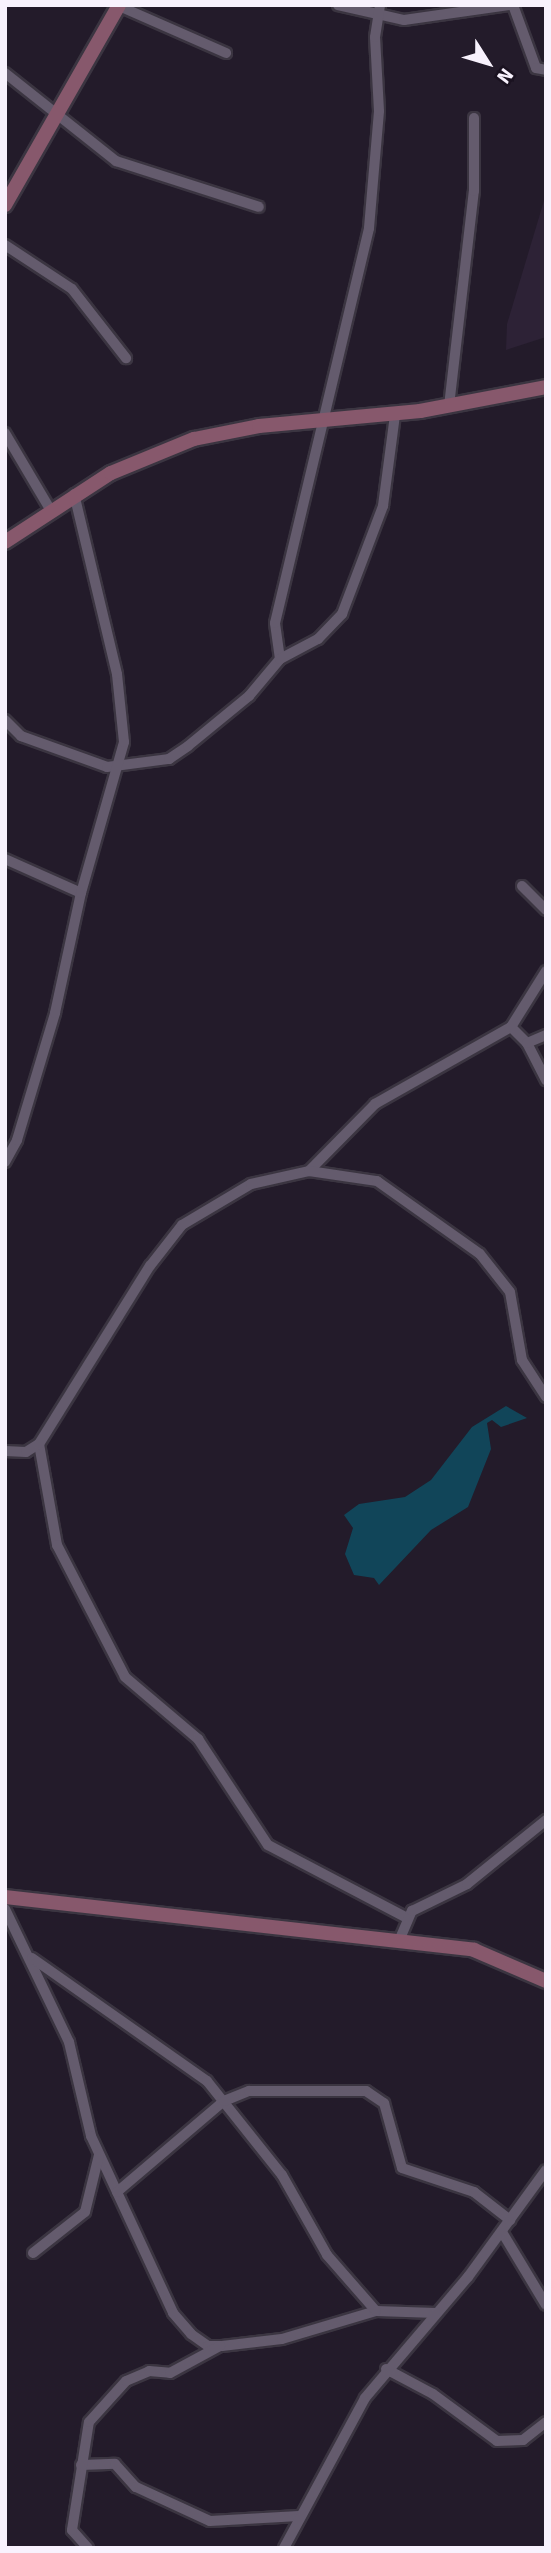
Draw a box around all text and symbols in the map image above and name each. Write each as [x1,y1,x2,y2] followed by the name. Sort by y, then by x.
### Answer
[453,28,523,98] north arrow
[491,63,518,88] text: N

